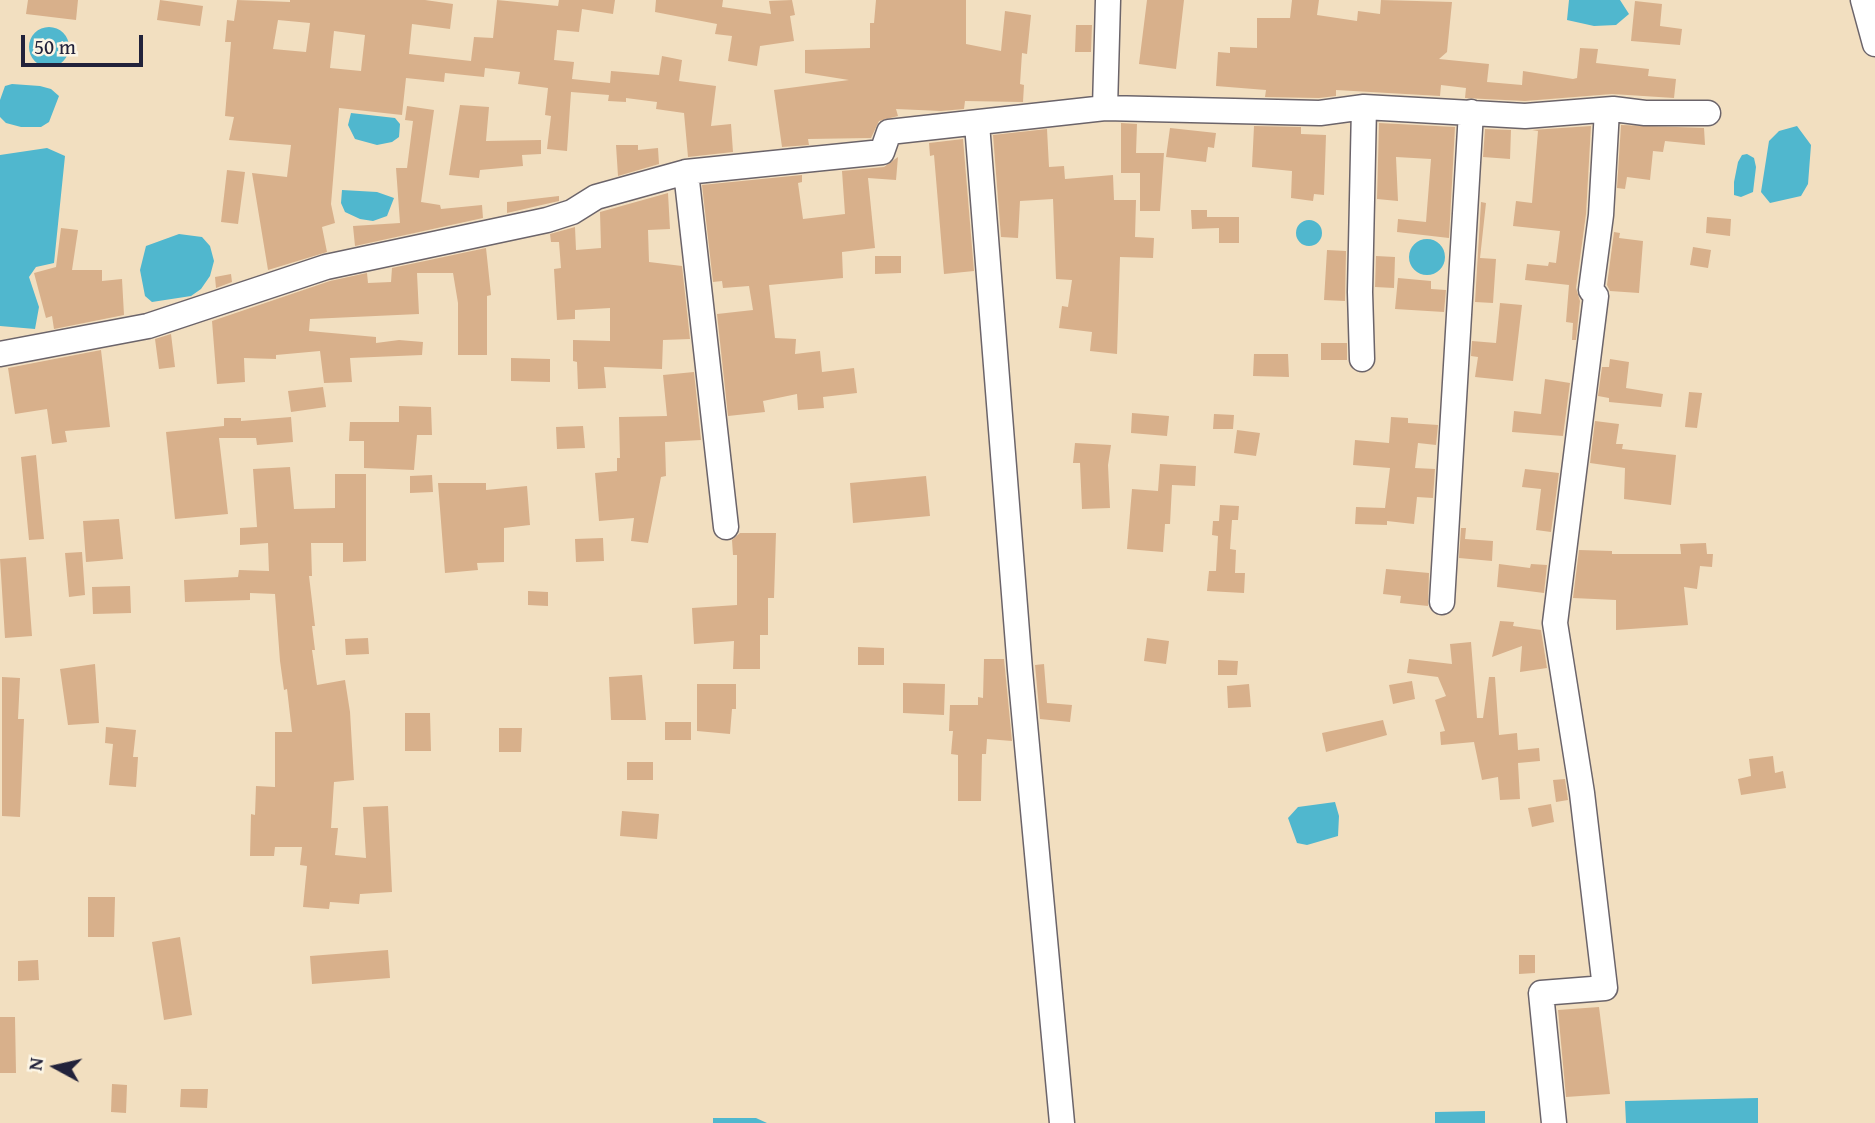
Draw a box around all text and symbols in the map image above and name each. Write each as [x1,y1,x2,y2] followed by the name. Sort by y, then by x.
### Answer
[24,21,147,65] scale bar
[34,31,76,62] text: 50 m
[21,1032,91,1102] north arrow
[20,1056,50,1072] text: N

